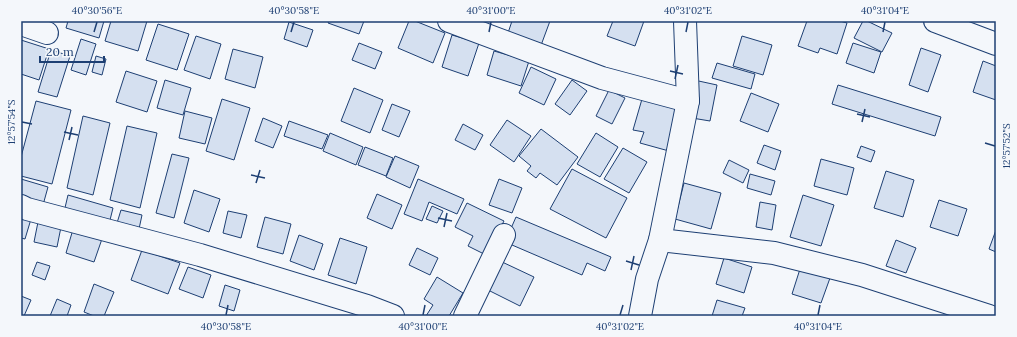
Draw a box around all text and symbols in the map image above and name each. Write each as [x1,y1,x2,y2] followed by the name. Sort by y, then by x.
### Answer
[72,4,122,17] text: 40°30'56"E
[269,4,319,17] text: 40°30'58"E
[466,4,516,17] text: 40°31'00"E
[664,4,712,17] text: 40°31'02"E
[861,4,909,17] text: 40°31'04"E
[40,38,104,64] scale bar
[46,44,74,59] text: 20 m
[5,99,18,145] text: 12°57'54"S
[1000,123,1013,169] text: 12°57'52"S
[201,320,251,333] text: 40°30'58"E
[398,320,448,333] text: 40°31'00"E
[596,320,644,333] text: 40°31'02"E
[794,320,842,333] text: 40°31'04"E

